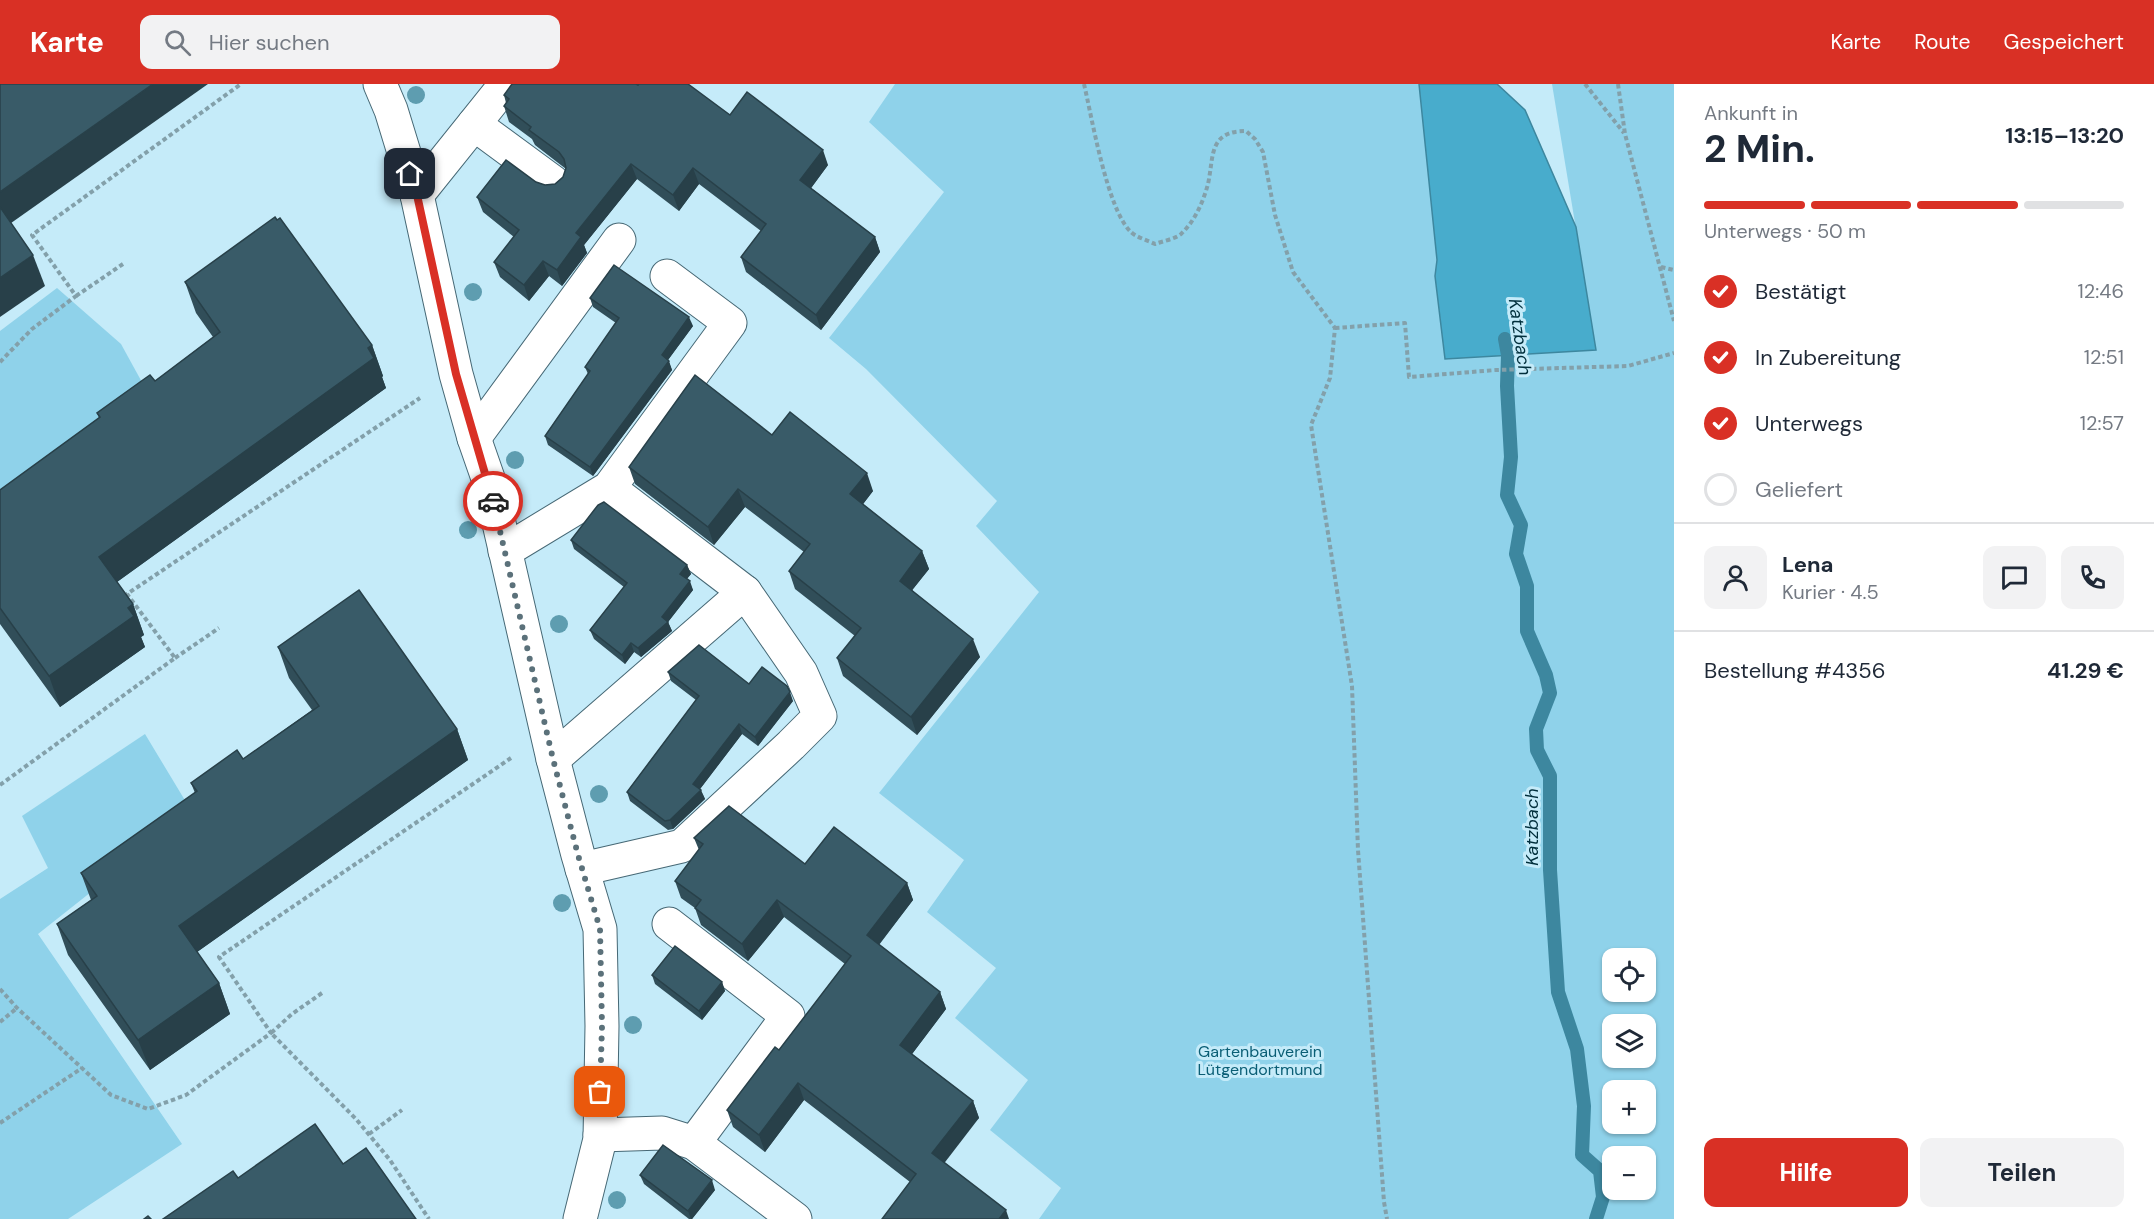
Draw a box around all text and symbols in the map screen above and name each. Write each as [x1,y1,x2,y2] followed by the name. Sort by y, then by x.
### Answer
[140,15,560,69] search box
[30,24,104,61] text: Karte
[161,26,194,59] icon: search
[209,28,330,57] text: Hier suchen
[1830,28,1881,56] text: Karte
[1914,28,1970,56] text: Route
[2003,28,2124,56] text: Gespeichert
[1704,100,1798,126] text: Ankunft in
[2005,121,2124,150] text: 13:15–13:20
[1704,123,1815,174] text: 2 Min.
[384,148,435,199] pin
[393,157,426,190] icon: home
[1704,218,1866,244] text: Unterwegs · 50 m
[1704,275,1737,308] icon: check
[1755,277,1846,306] text: Bestätigt
[2078,278,2124,304] text: 12:46
[1503,297,1537,377] water label: Katzbach
[1704,341,1737,374] icon: check
[1755,343,1901,372] text: In Zubereitung
[2084,344,2124,370] text: 12:51
[1704,407,1737,440] icon: check
[1755,409,1863,438] text: Unterwegs
[2080,410,2124,436] text: 12:57
[463,471,523,531] courier
[1755,475,1843,504] text: Geliefert
[477,485,510,518] icon: car
[1704,546,1767,609] button: person
[1983,546,2046,609] button: chat
[2061,546,2124,609] button: phone
[1782,550,1834,579] text: Lena
[1782,579,1879,605] text: Kurier · 4.5
[1704,656,1886,685] text: Bestellung #4356
[2047,656,2124,685] text: 41.29 €
[1520,788,1544,866] water label: Katzbach
[1602,948,1656,1200] map controls
[1602,948,1656,1002] button: locate
[1602,1014,1656,1068] button: layers
[1197,1041,1323,1080] park label: Gartenbauverein Lütgendortmund
[574,1066,625,1117] pin
[583,1075,616,1108] icon: bag
[1602,1080,1656,1134] button: +
[1704,1138,1908,1207] button: Hilfe
[1920,1138,2124,1207] button: Teilen
[1602,1146,1656,1200] button: −

